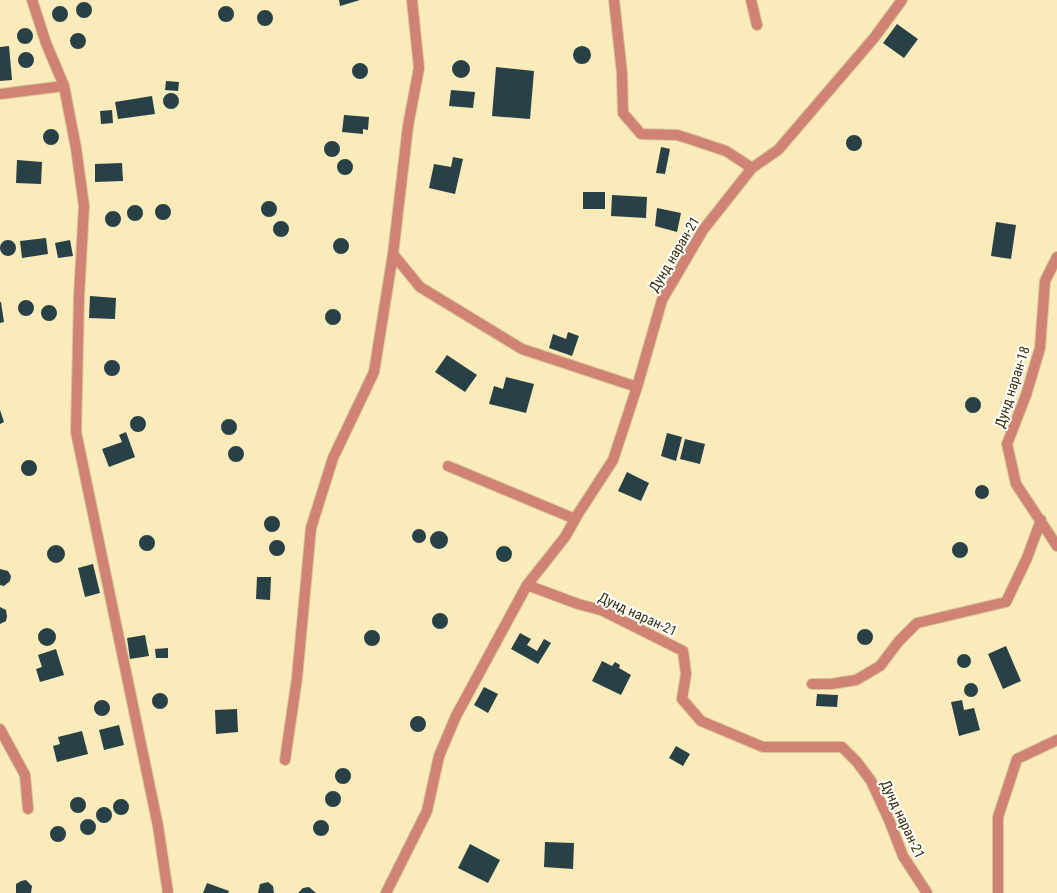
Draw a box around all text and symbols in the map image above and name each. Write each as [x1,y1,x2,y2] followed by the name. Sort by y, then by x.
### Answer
[645,214,703,294] street label: Дунд наран-21
[991,344,1033,430] street label: Дунд наран-18
[596,589,680,639] street label: Дунд наран-21
[878,777,928,861] street label: Дунд наран-21

